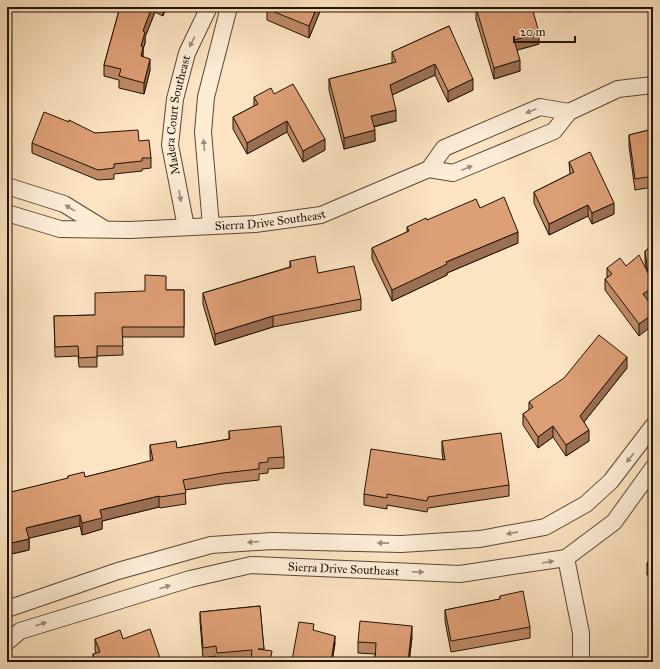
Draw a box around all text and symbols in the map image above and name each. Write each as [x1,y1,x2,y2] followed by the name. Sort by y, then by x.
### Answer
[514,18,575,44] scale bar
[520,25,546,39] text: 20 m
[189,36,195,48] one-way arrow
[163,53,193,176] street label: Madera Court Southeast
[525,108,537,114] one-way arrow
[200,139,207,151] one-way arrow
[461,164,473,170] one-way arrow
[177,190,183,203] one-way arrow
[64,204,76,211] one-way arrow
[215,206,329,233] street label: Sierra Drive Southeast
[625,452,634,463] one-way arrow
[506,530,518,536] one-way arrow
[247,539,259,546] one-way arrow
[376,540,389,546] one-way arrow
[541,558,554,564] one-way arrow
[288,560,400,578] street label: Sierra Drive Southeast
[412,569,425,575] one-way arrow
[160,584,172,590] one-way arrow
[35,621,47,627] one-way arrow

